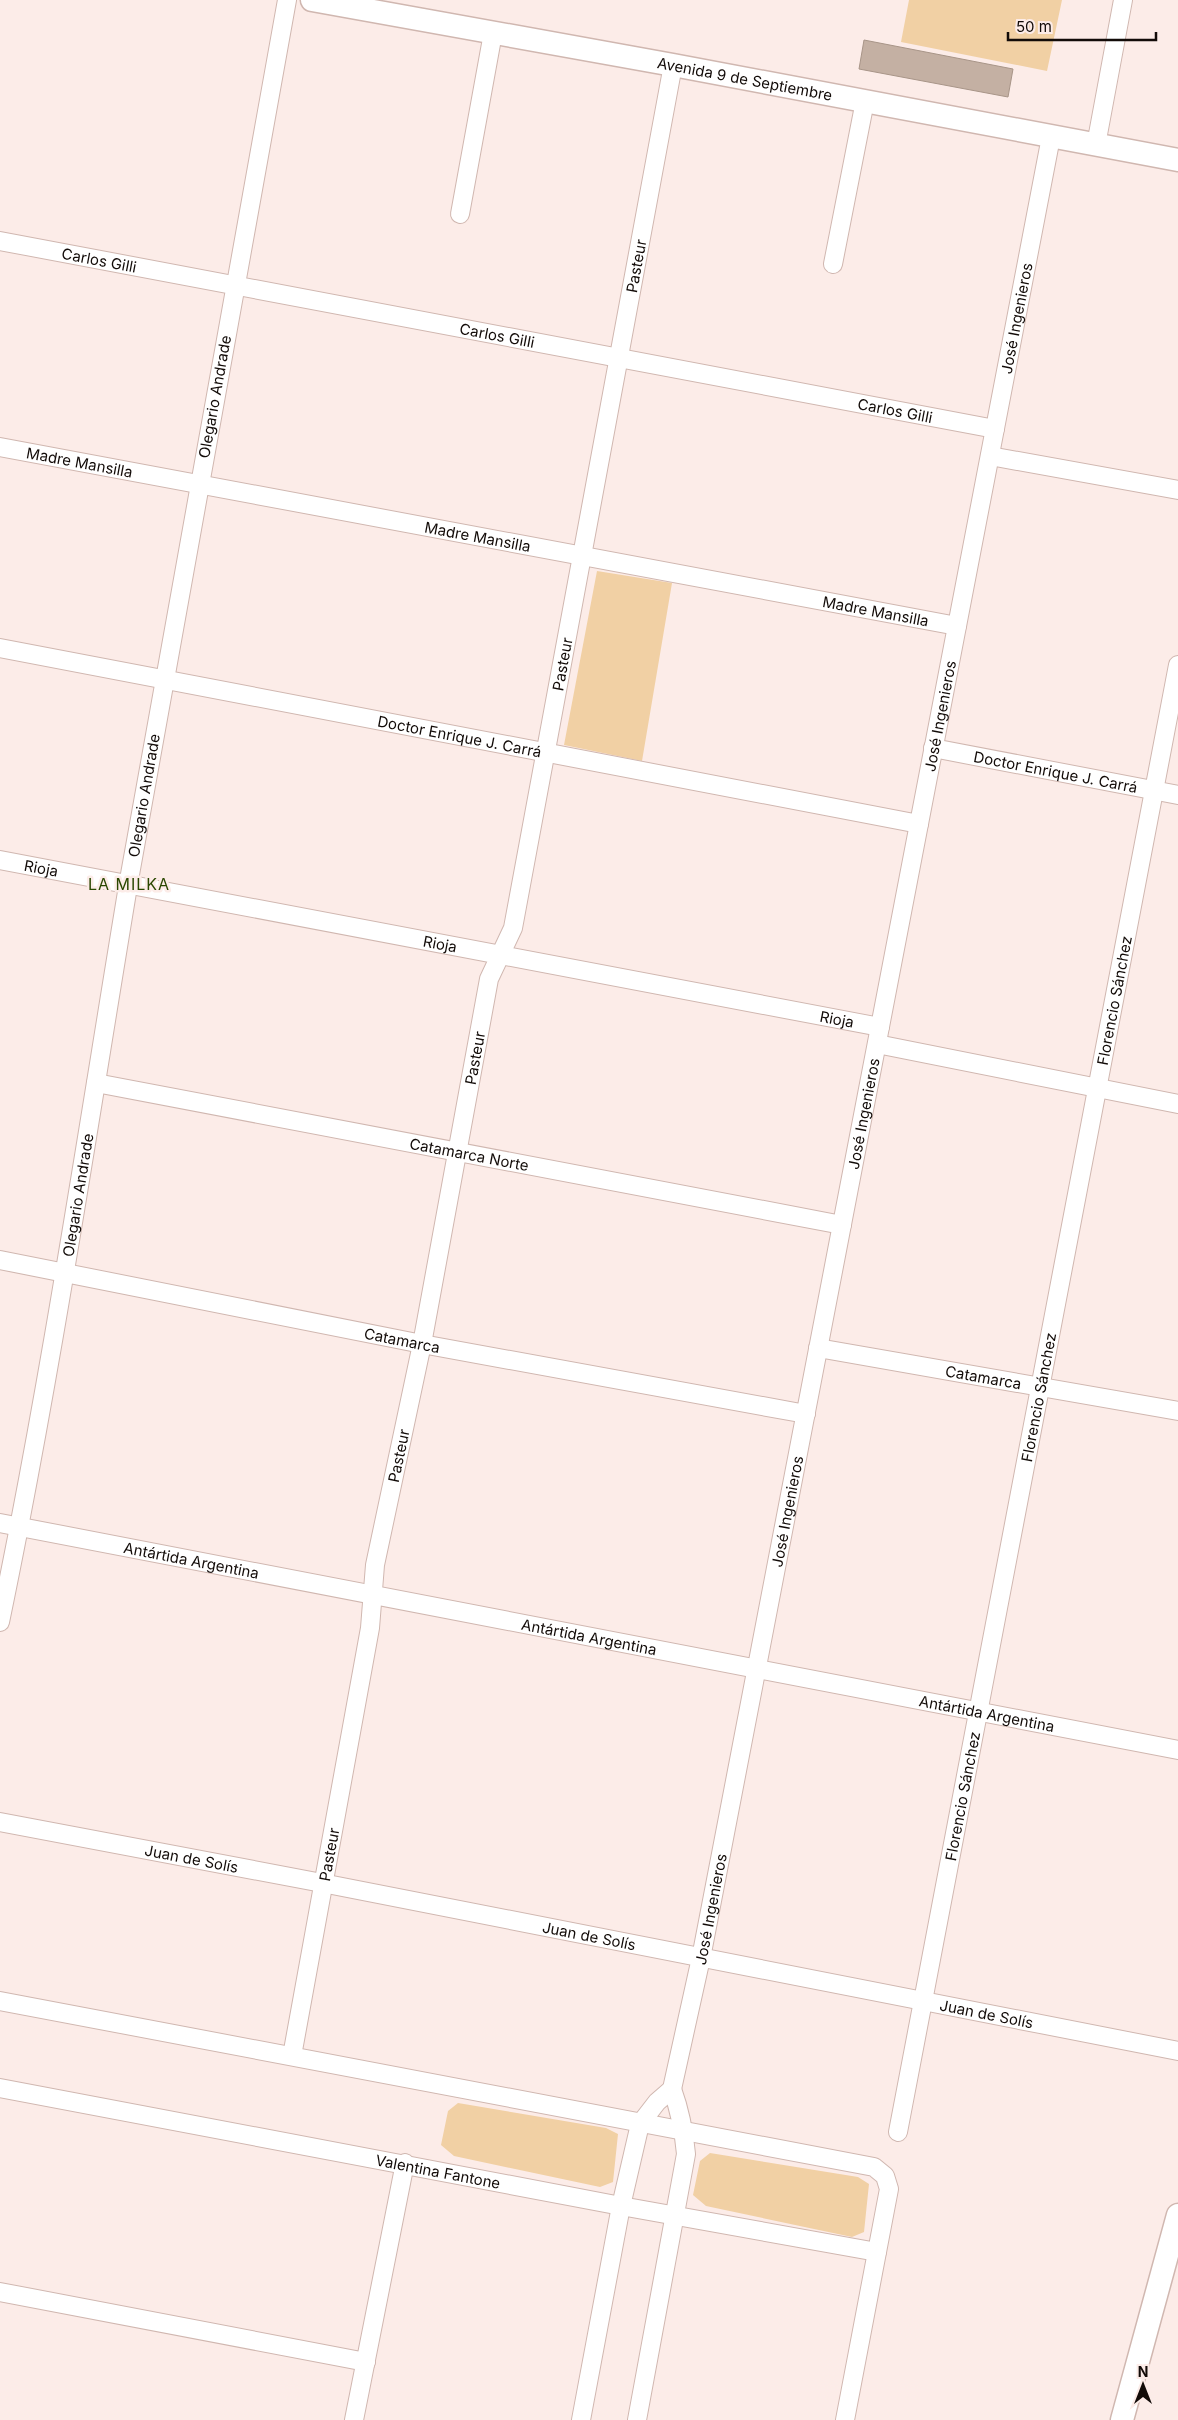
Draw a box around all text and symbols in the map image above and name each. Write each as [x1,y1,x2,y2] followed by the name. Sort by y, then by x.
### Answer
[1008,10,1156,42] scale bar
[1016,17,1052,36] text: 50 m
[656,53,834,104] street label: Avenida 9 de Septiembre
[621,237,650,294] street label: Pasteur
[60,243,138,276] street label: Carlos Gilli
[996,261,1036,375] street label: José Ingenieros
[458,319,536,351] street label: Carlos Gilli
[194,334,235,460] street label: Olegario Andrade
[856,394,934,427] street label: Carlos Gilli
[25,443,134,481] street label: Madre Mansilla
[423,517,532,556] street label: Madre Mansilla
[821,592,930,630] street label: Madre Mansilla
[548,636,576,692] street label: Pasteur
[920,659,960,773] street label: José Ingenieros
[376,711,543,761] street label: Doctor Enrique J. Carrá
[124,732,164,858] street label: Olegario Andrade
[972,747,1139,797] street label: Doctor Enrique J. Carrá
[23,855,60,880] street label: Rioja
[88,874,170,894] district label: LA MILKA
[421,931,459,956] street label: Rioja
[1092,934,1136,1067] street label: Florencio Sánchez
[818,1006,856,1031] street label: Rioja
[460,1029,489,1086] street label: Pasteur
[843,1056,883,1171] street label: José Ingenieros
[58,1132,97,1258] street label: Olegario Andrade
[408,1133,530,1175] street label: Catamarca Norte
[363,1323,442,1357] street label: Catamarca
[1017,1331,1060,1463] street label: Florencio Sánchez
[944,1361,1023,1393] street label: Catamarca
[383,1427,413,1484] street label: Pasteur
[767,1454,807,1569] street label: José Ingenieros
[122,1538,261,1582] street label: Antártida Argentina
[520,1614,658,1659] street label: Antártida Argentina
[918,1691,1056,1735] street label: Antártida Argentina
[940,1730,984,1862] street label: Florencio Sánchez
[315,1826,343,1883] street label: Pasteur
[143,1840,240,1876] street label: Juan de Solís
[690,1852,730,1967] street label: José Ingenieros
[541,1917,638,1954] street label: Juan de Solís
[938,1995,1035,2032] street label: Juan de Solís
[374,2150,502,2192] street label: Valentina Fantone
[1118,2360,1168,2410] north arrow
[1138,2363,1148,2380] text: N

